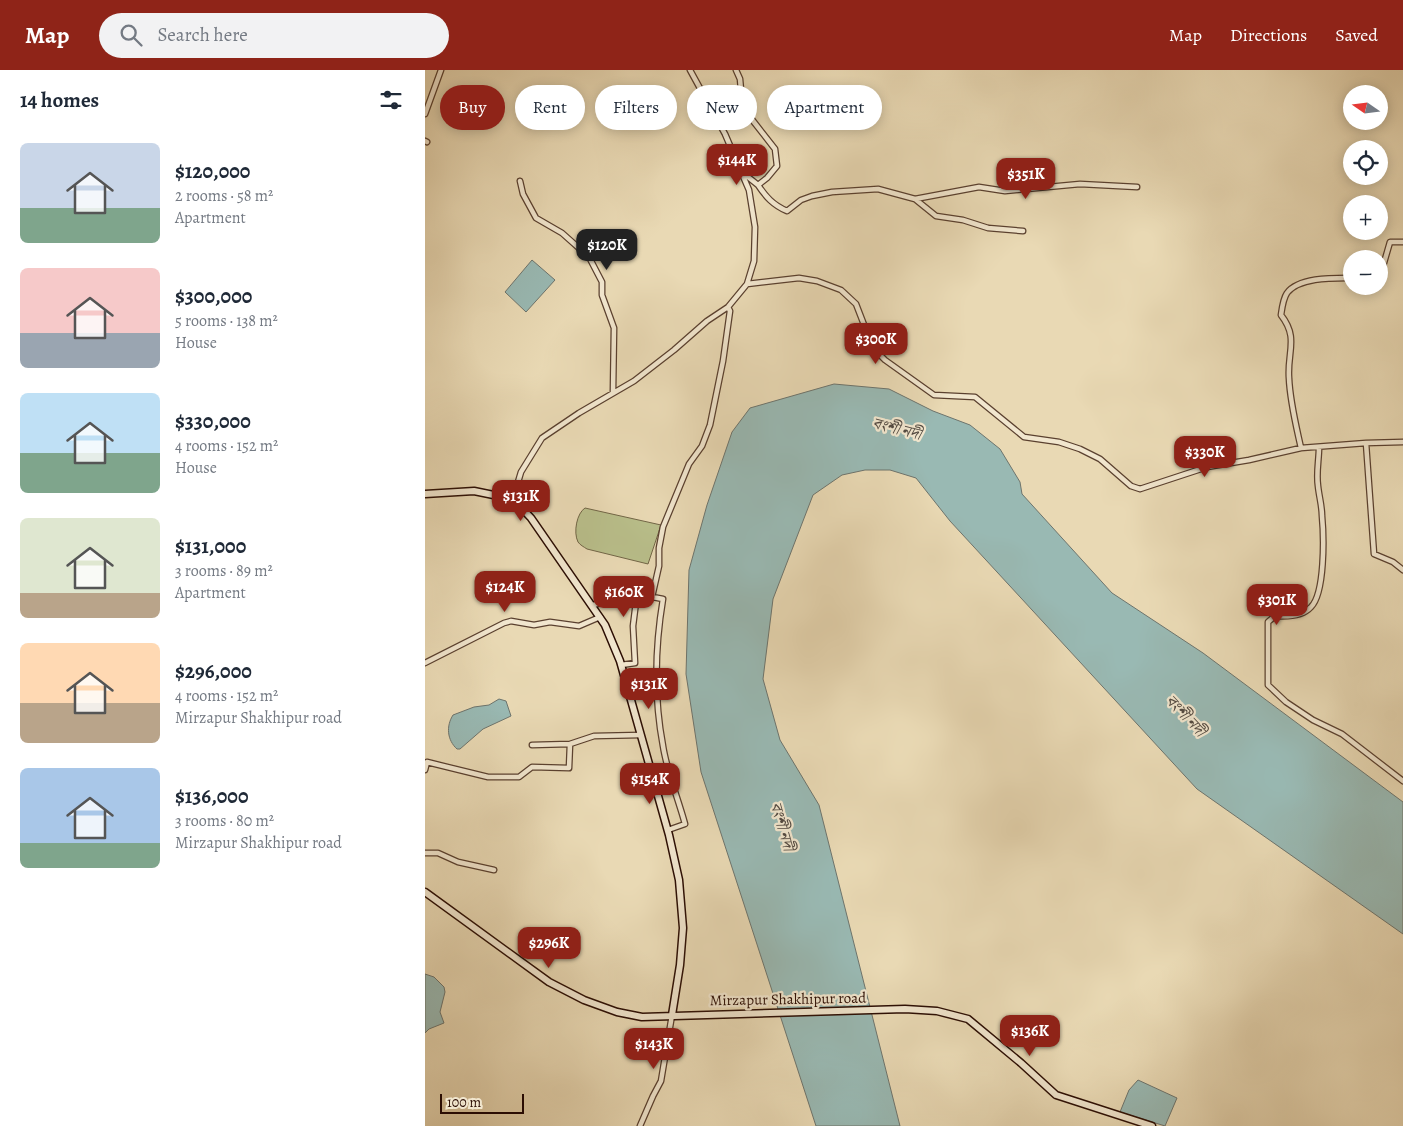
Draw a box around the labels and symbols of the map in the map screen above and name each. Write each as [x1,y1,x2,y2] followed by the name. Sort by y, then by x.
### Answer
[1343,85,1387,130] north arrow
[702,144,772,186] pin: $144K
[991,158,1061,200] pin: $351K
[572,228,642,271] pin: $120K
[841,322,911,365] pin: $300K
[870,412,925,446] water label: বংশী নদী
[1170,436,1240,478] pin: $330K
[486,480,556,522] pin: $131K
[470,570,540,613] pin: $124K
[589,576,659,618] pin: $160K
[1242,584,1312,626] pin: $301K
[614,668,684,710] pin: $131K
[1160,690,1212,743] water label: বংশী নদী
[615,762,685,805] pin: $154K
[765,799,800,855] water label: বংশী নদী
[514,926,584,969] pin: $296K
[710,988,867,1010] street label: Mirzapur Shakhipur road
[995,1014,1065,1057] pin: $136K
[619,1028,689,1070] pin: $143K
[440,1091,524,1114] scale bar

